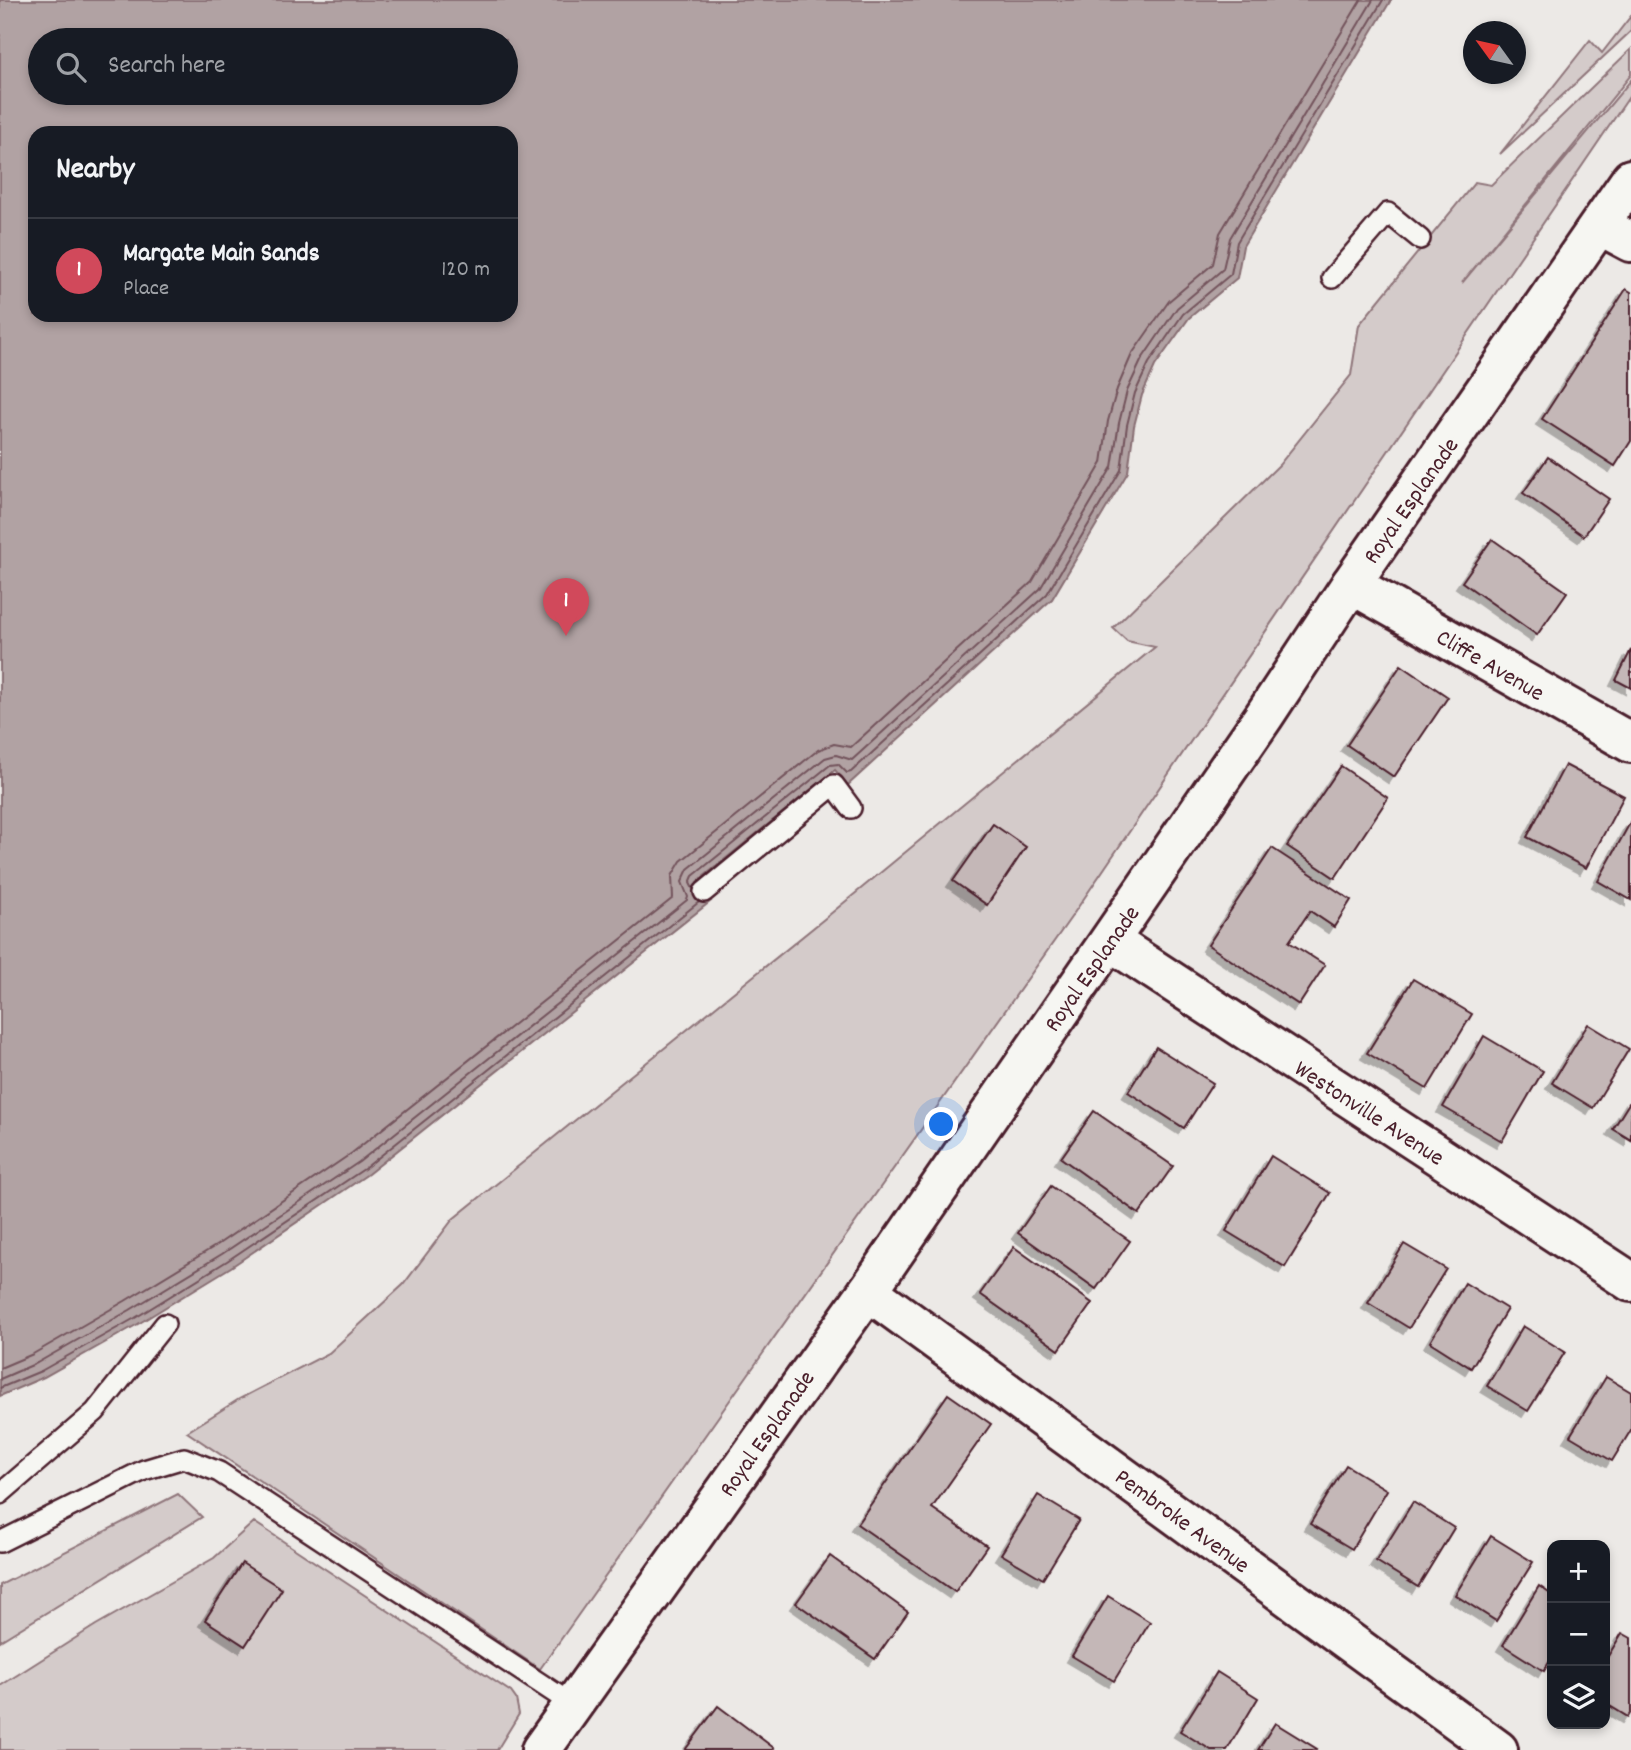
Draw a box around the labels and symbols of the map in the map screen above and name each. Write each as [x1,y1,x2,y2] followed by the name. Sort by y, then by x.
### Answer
[1463,21,1526,84] north arrow
[1356,431,1469,572] street label: Royal Esplanade
[543,578,589,636] pin: 1
[1429,622,1550,711] street label: Cliffe Avenue
[1037,899,1150,1040] street label: Royal Esplanade
[1287,1053,1450,1176] street label: Westonville Avenue
[924,1107,958,1141] your location
[712,1364,825,1505] street label: Royal Esplanade
[1107,1462,1256,1583] street label: Pembroke Avenue

